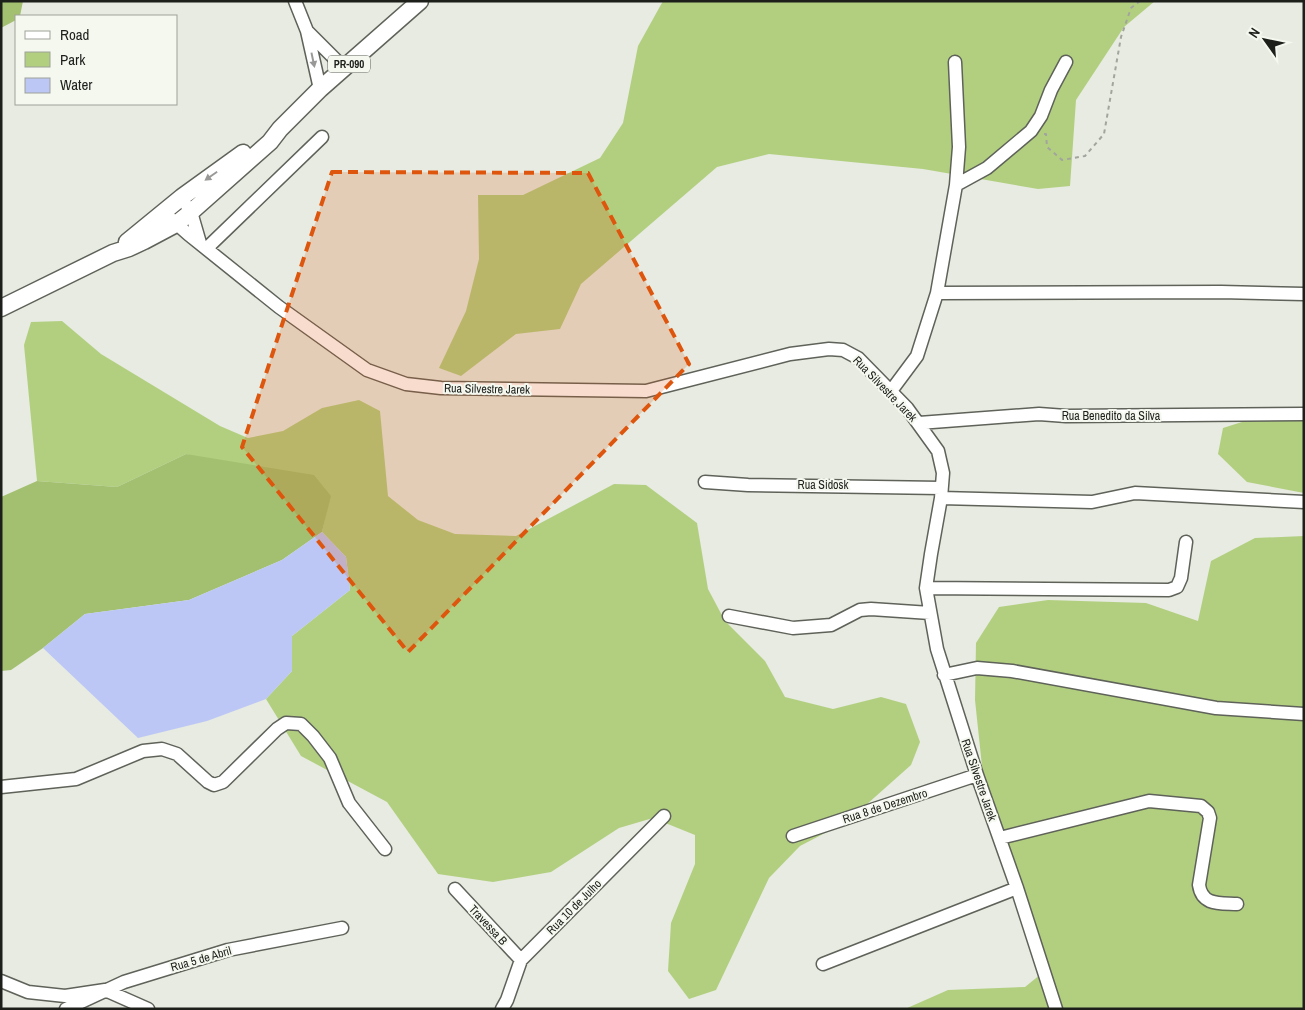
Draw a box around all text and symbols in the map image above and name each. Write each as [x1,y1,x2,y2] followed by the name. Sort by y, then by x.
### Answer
[15,15,178,105] legend
[1240,15,1290,65] north arrow
[60,24,89,45] text: Road
[1244,25,1264,41] text: N
[60,49,86,70] text: Park
[309,52,317,67] one-way arrow
[328,56,370,72] road number: PR-090
[60,74,92,95] text: Water
[204,171,218,181] one-way arrow
[849,353,921,425] street label: Rua Silvestre Jarek
[444,380,530,398] street label: Rua Silvestre Jarek
[1062,408,1161,424] street label: Rua Benedito da Silva
[798,477,849,493] street label: Rua Sidosk
[957,737,1001,823] street label: Rua Silvestre Jarek
[841,785,929,827] street label: Rua 8 de Dezembro
[543,876,605,938] street label: Rua 10 de Julho
[465,901,511,949] street label: Travessa B
[169,943,233,975] street label: Rua 5 de Abril

